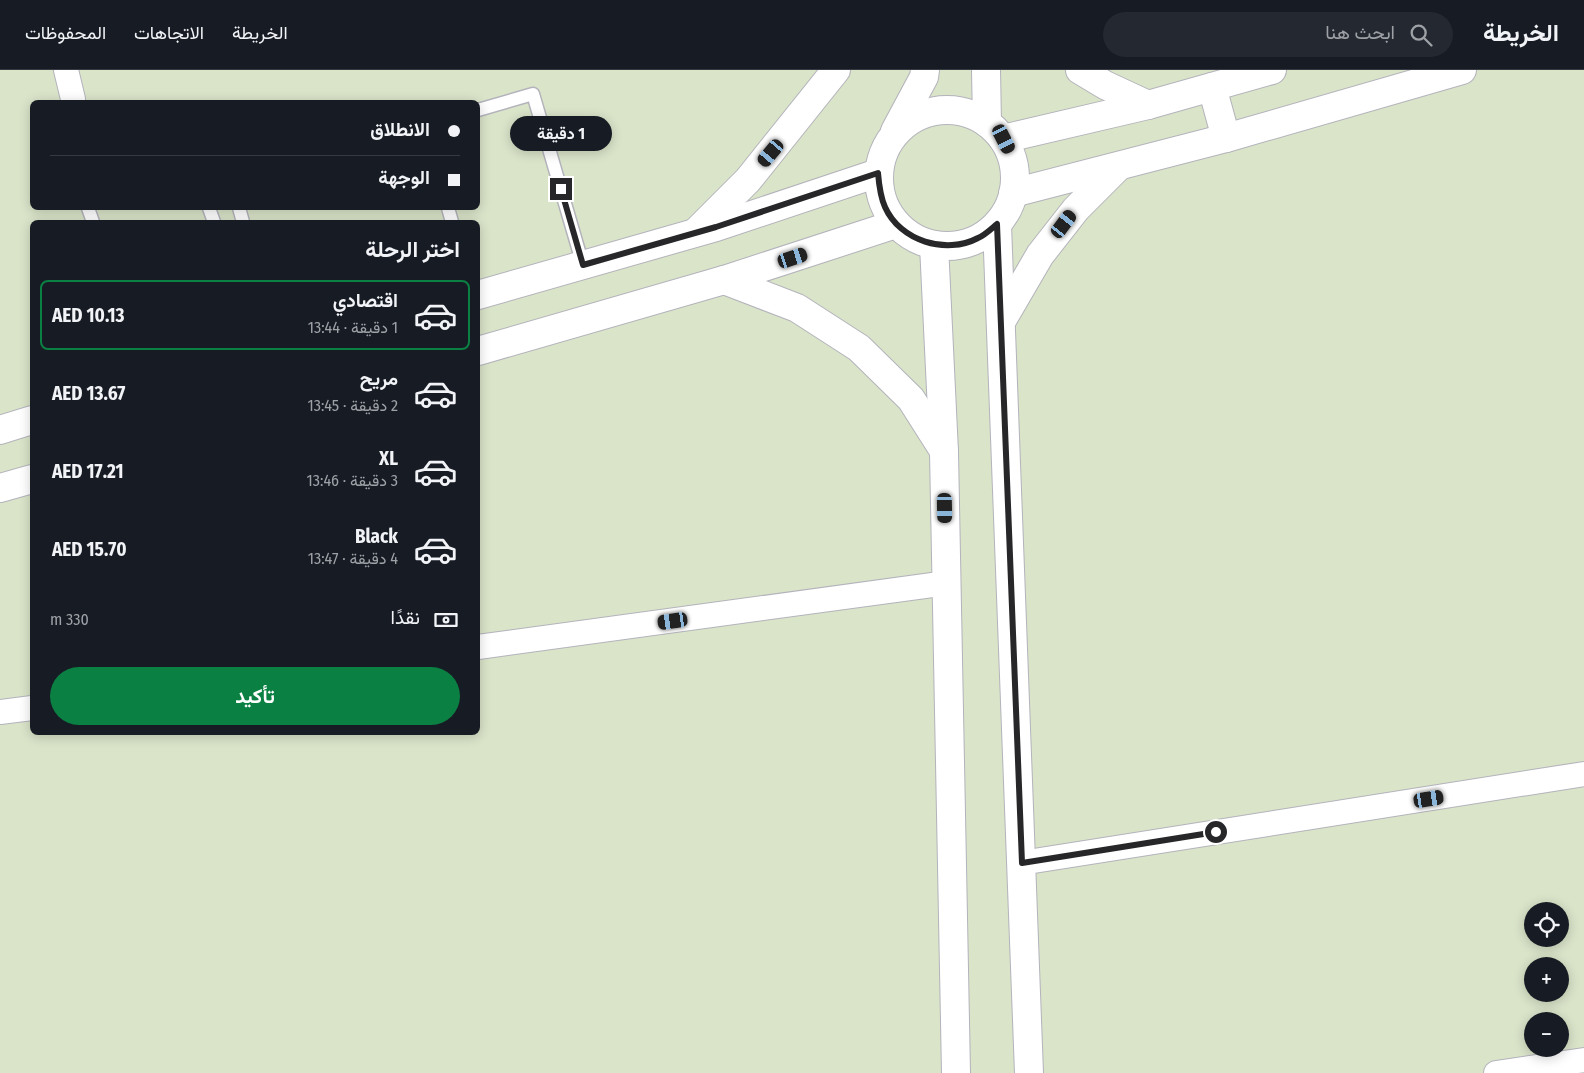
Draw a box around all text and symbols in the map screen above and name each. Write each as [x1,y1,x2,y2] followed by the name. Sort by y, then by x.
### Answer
[1103,12,1453,57] search box
[1483,19,1559,47] text: الخريطة
[1325,21,1395,44] text: ابحث هنا
[1407,21,1435,49] icon: search
[25,22,106,44] text: المحفوظات
[134,22,204,44] text: الاتجاهات
[232,22,288,44] text: الخريطة
[510,116,612,152] callout: 1 دقيقة
[370,118,430,141] text: الانطلاق
[990,122,1017,156] car
[537,124,585,143] text: 1 دقيقة
[755,137,786,169] car
[378,166,430,189] text: الوجهة
[550,178,572,200] route end
[1048,208,1079,240] car
[365,236,460,263] text: اختر الرحلة
[776,246,809,270] car
[333,289,398,312] text: اقتصادي
[413,293,458,338] icon: car
[52,304,124,327] text: AED 10.13
[308,318,398,337] text: 1 دقيقة · 13:44
[360,367,398,390] text: مريح
[413,371,458,416] icon: car
[52,382,125,405] text: AED 13.67
[308,396,398,415] text: 2 دقيقة · 13:45
[379,447,398,470] text: XL
[413,449,458,494] icon: car
[52,460,124,483] text: AED 17.21
[307,471,398,490] text: 3 دقيقة · 13:46
[937,493,952,523] car
[355,525,398,548] text: Black
[413,527,458,572] icon: car
[52,538,127,561] text: AED 15.70
[308,549,398,568] text: 4 دقيقة · 13:47
[391,606,420,629] text: نقدًا
[432,606,460,634] icon: cash
[50,610,89,629] text: 330 m
[657,611,688,631] car
[50,667,460,725] button: تأكيد
[1413,789,1444,809] car
[1205,821,1227,843] route start
[1524,902,1569,1057] map controls
[1524,902,1569,947] button: locate
[1524,957,1569,1002] button: +
[1524,1012,1569,1057] button: −

